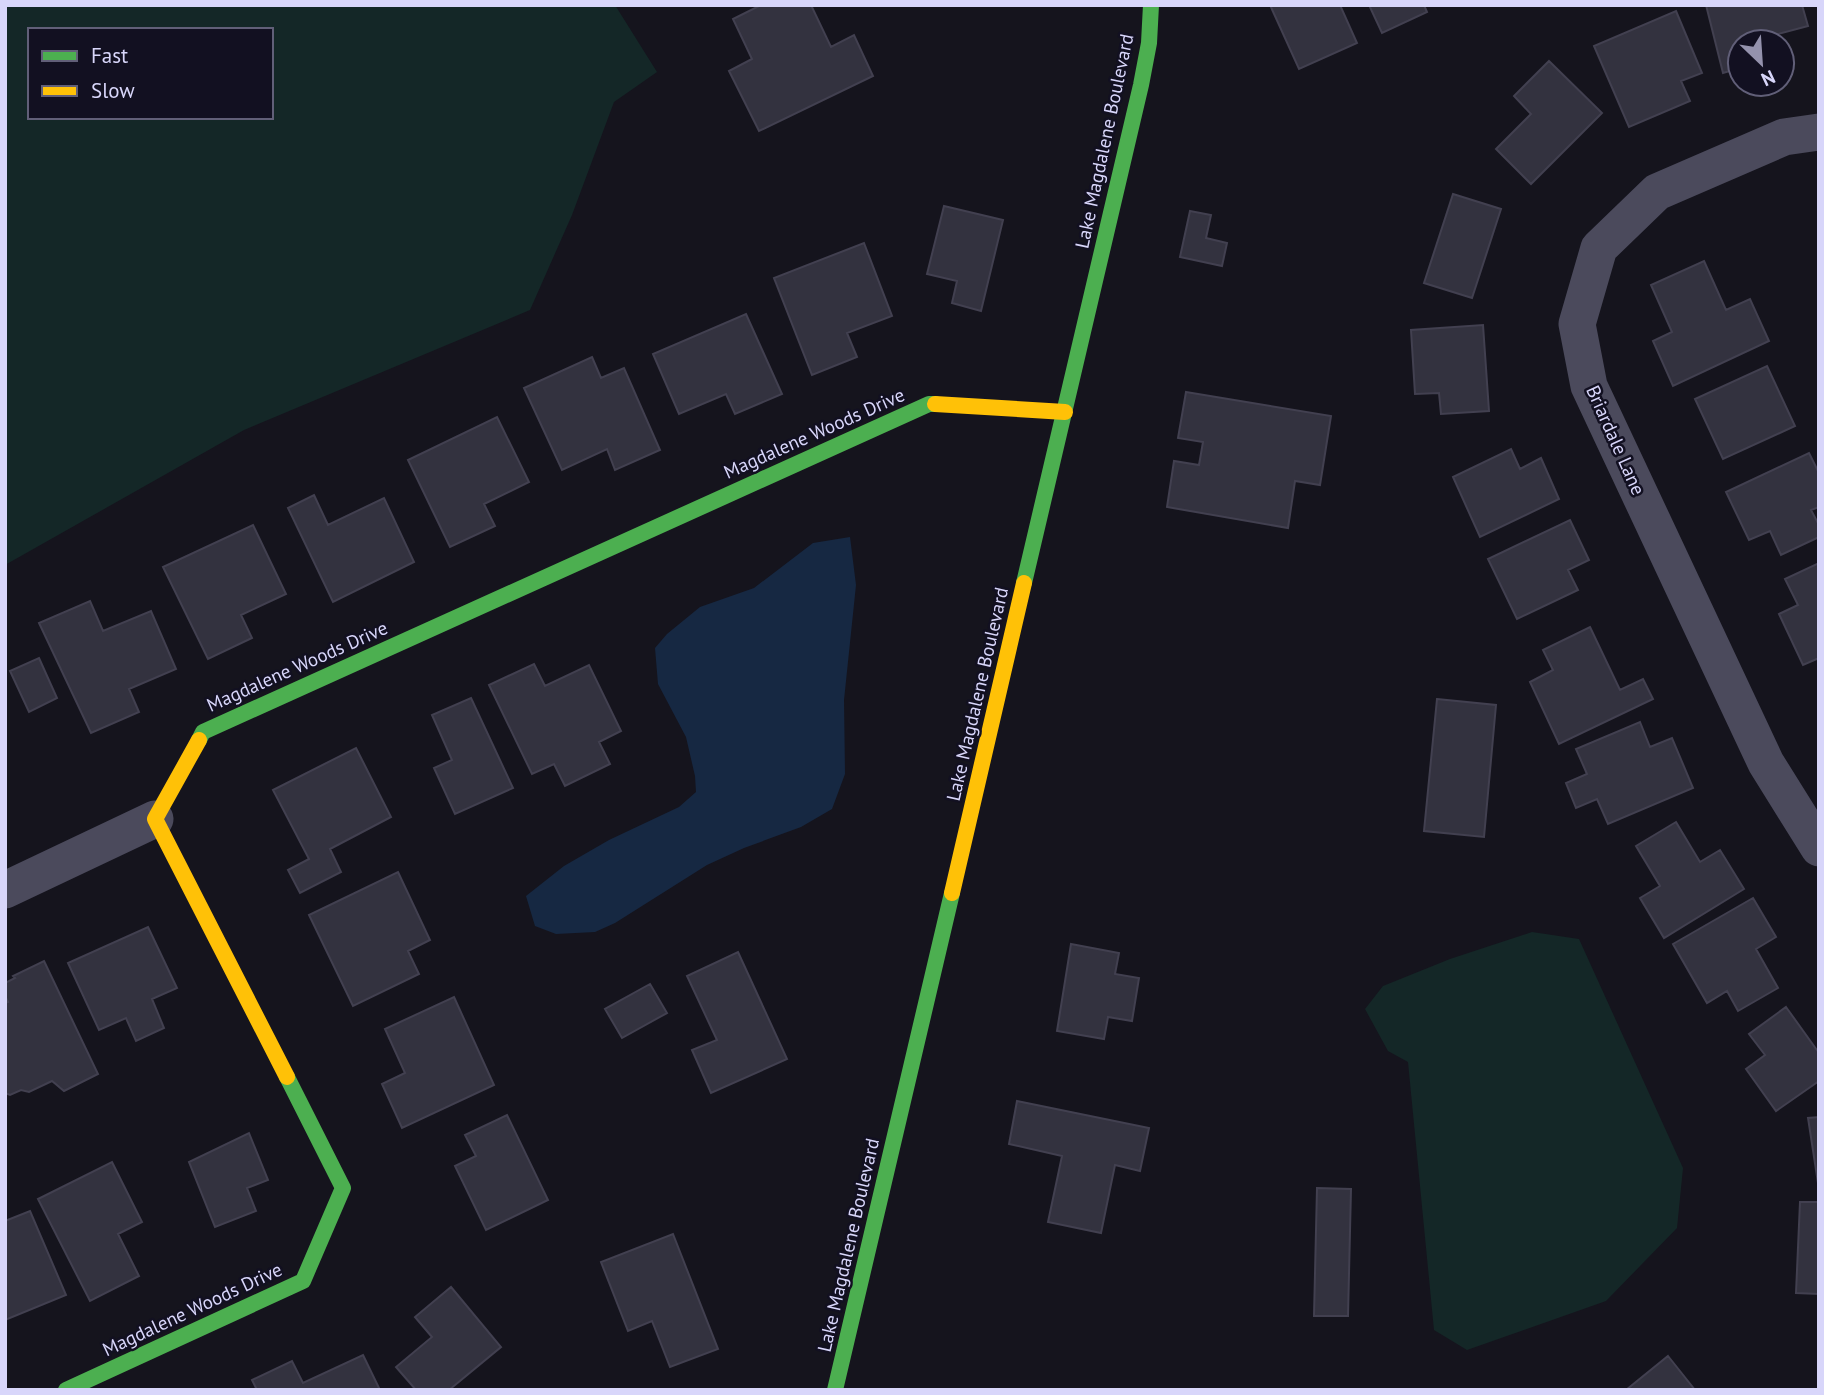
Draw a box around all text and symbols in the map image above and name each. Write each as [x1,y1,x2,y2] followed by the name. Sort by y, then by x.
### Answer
[28,28,273,119] legend
[1726,28,1796,98] north arrow
[1070,32,1138,250] street label: Lake Magdalene Boulevard
[91,42,128,69] text: Fast
[1757,65,1779,92] text: N
[91,77,135,104] text: Slow
[720,382,908,484] street label: Magdalene Woods Drive
[1581,382,1651,498] street label: Briardale Lane
[941,585,1013,803] street label: Lake Magdalene Boulevard
[203,615,391,717] street label: Magdalene Woods Drive
[812,1136,884,1354] street label: Lake Magdalene Boulevard
[98,1257,286,1361] street label: Magdalene Woods Drive

